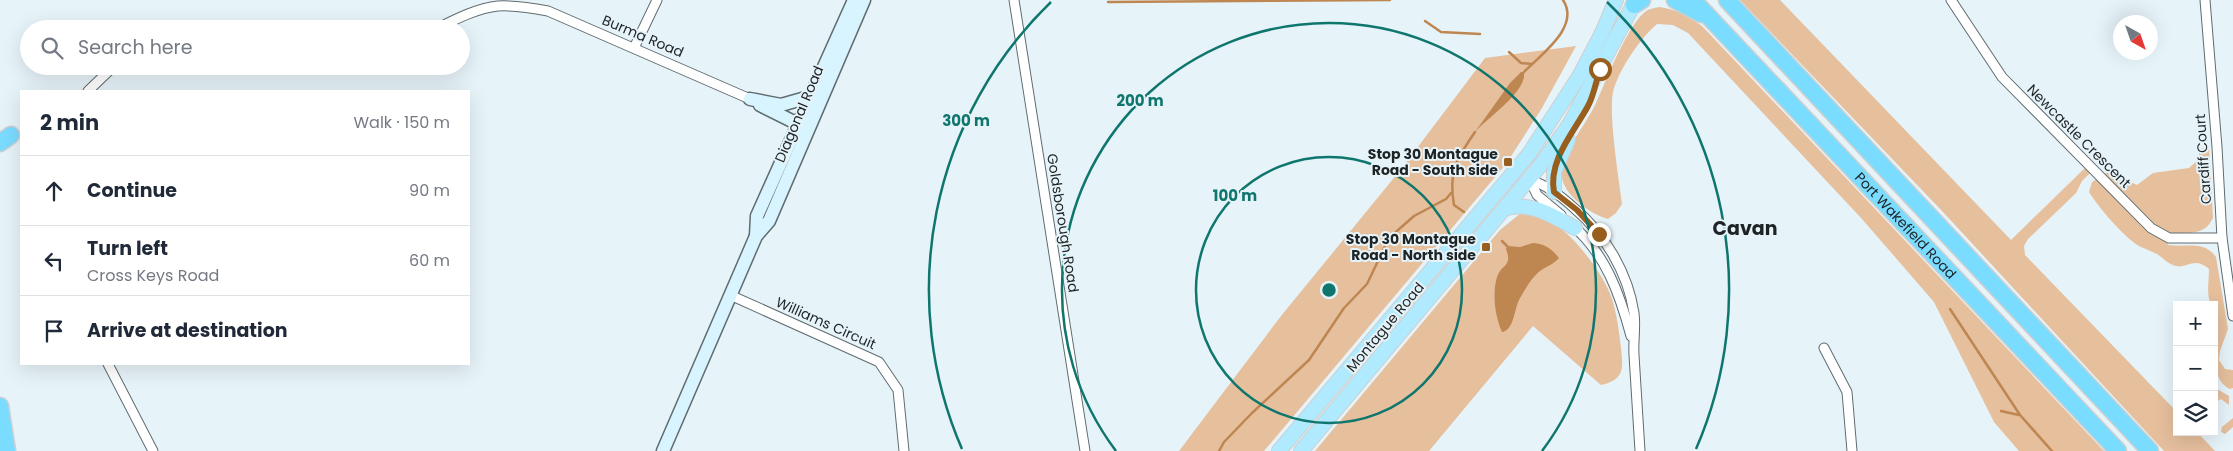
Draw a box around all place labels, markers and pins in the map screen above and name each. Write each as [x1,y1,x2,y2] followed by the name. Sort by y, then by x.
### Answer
[1368,144,1498,180] place label: Stop 30 Montague Road - South side
[1502,156,1514,168] marker: Stop 30 Montague Road - South side
[1346,229,1476,265] place label: Stop 30 Montague Road - North side
[1480,241,1492,253] marker: Stop 30 Montague Road - North side
[1320,281,1338,299] centre of rings

